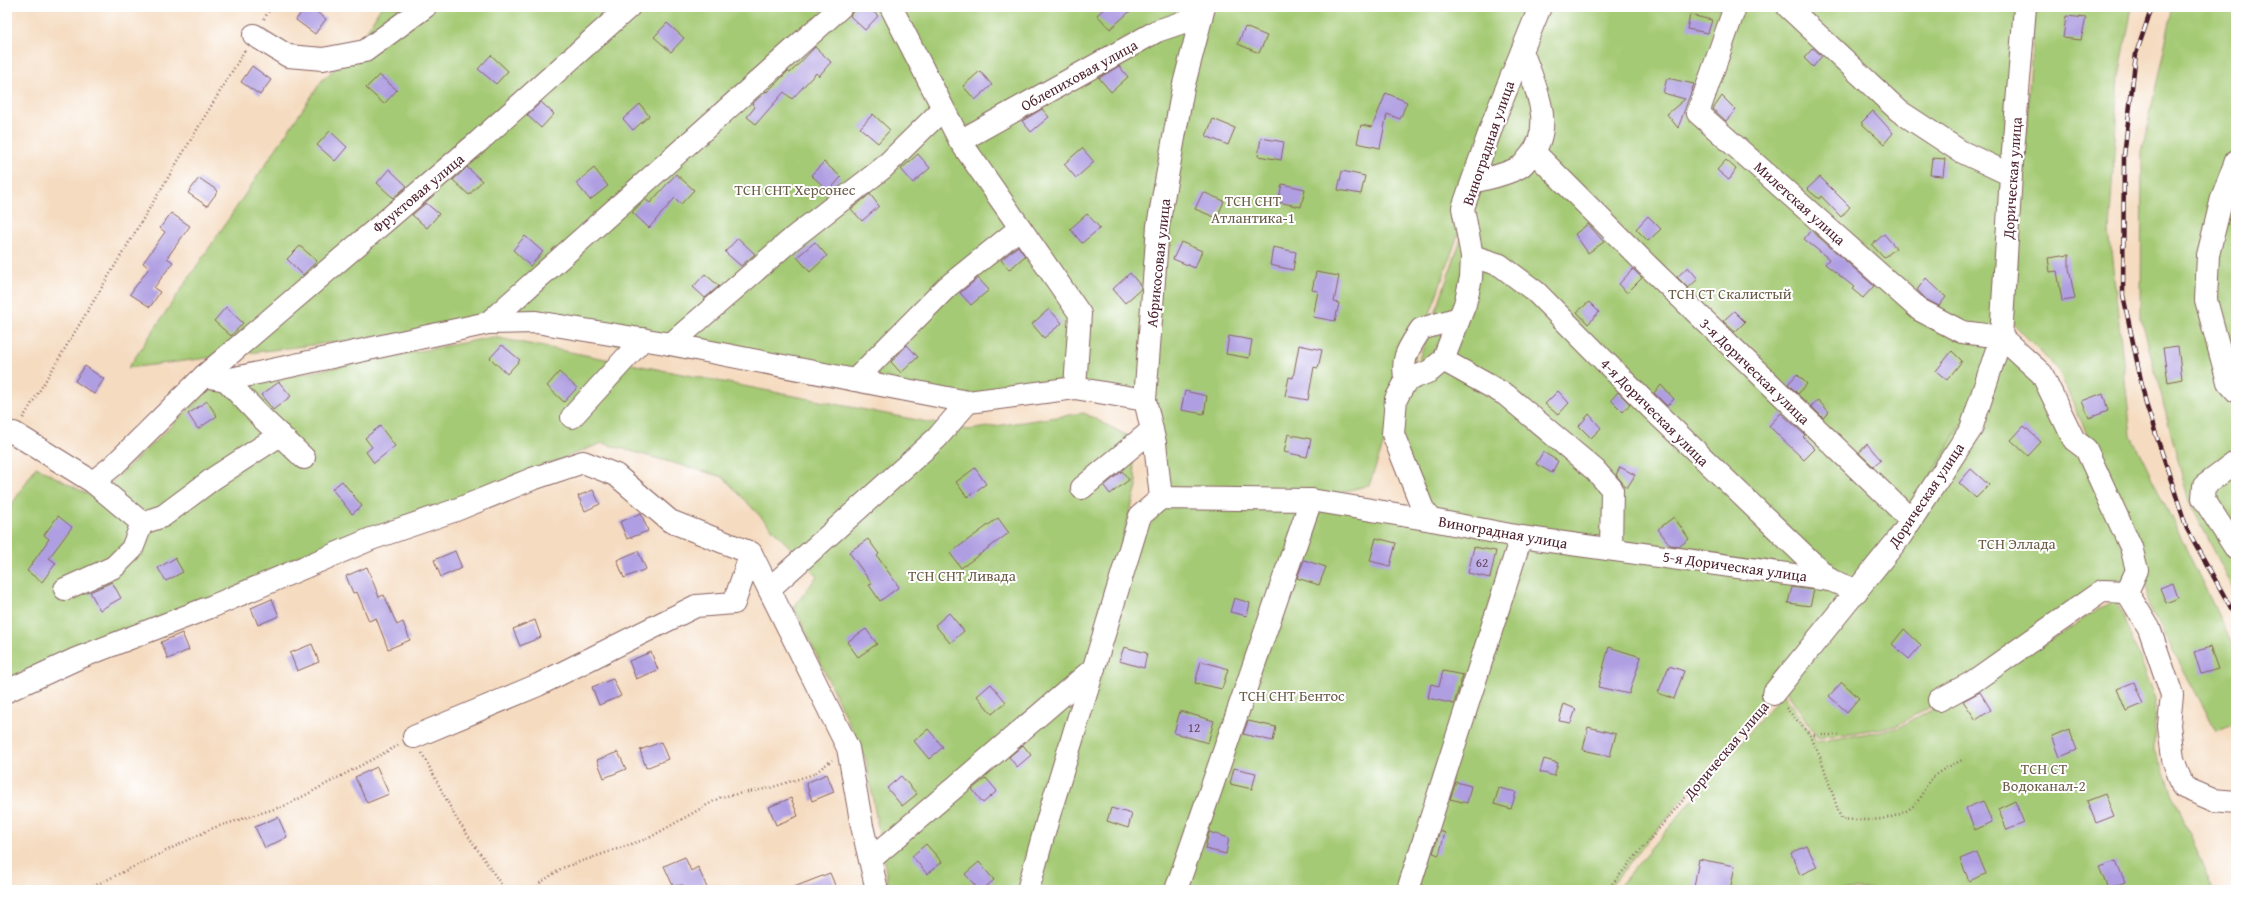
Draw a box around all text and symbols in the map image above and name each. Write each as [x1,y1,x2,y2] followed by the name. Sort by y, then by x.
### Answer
[1017,34,1142,116] street label: Облепиховая улица
[1457,77,1519,208] street label: Виноградная улица
[1997,115,2027,241] street label: Дорическая улица
[368,148,469,238] street label: Фруктовая улица
[1750,156,1851,250] street label: Милетская улица
[735,179,856,200] park label: ТСН СНТ Херсонес
[1211,190,1295,228] park label: ТСН СНТ Атлантика-1
[1141,197,1175,328] street label: Абрикосовая улица
[1668,283,1792,304] park label: ТСН СТ Скалистый
[1695,313,1815,430] street label: 3-я Дорическая улица
[1596,353,1715,472] street label: 4-я Дорическая улица
[1883,438,1969,552] street label: Дорическая улица
[1437,510,1570,554] street label: Виноградная улица
[1978,533,2057,554] park label: ТСН Эллада
[1661,545,1809,587] street label: 5-я Дорическая улица
[1476,553,1488,572] house number: 62
[908,565,1017,586] park label: ТСН СНТ Ливада
[1239,685,1345,706] park label: ТСН СНТ Бентос
[1678,696,1774,804] street label: Дорическая улица
[1188,718,1200,737] house number: 12
[2002,758,2086,796] park label: ТСН СТ Водоканал-2

